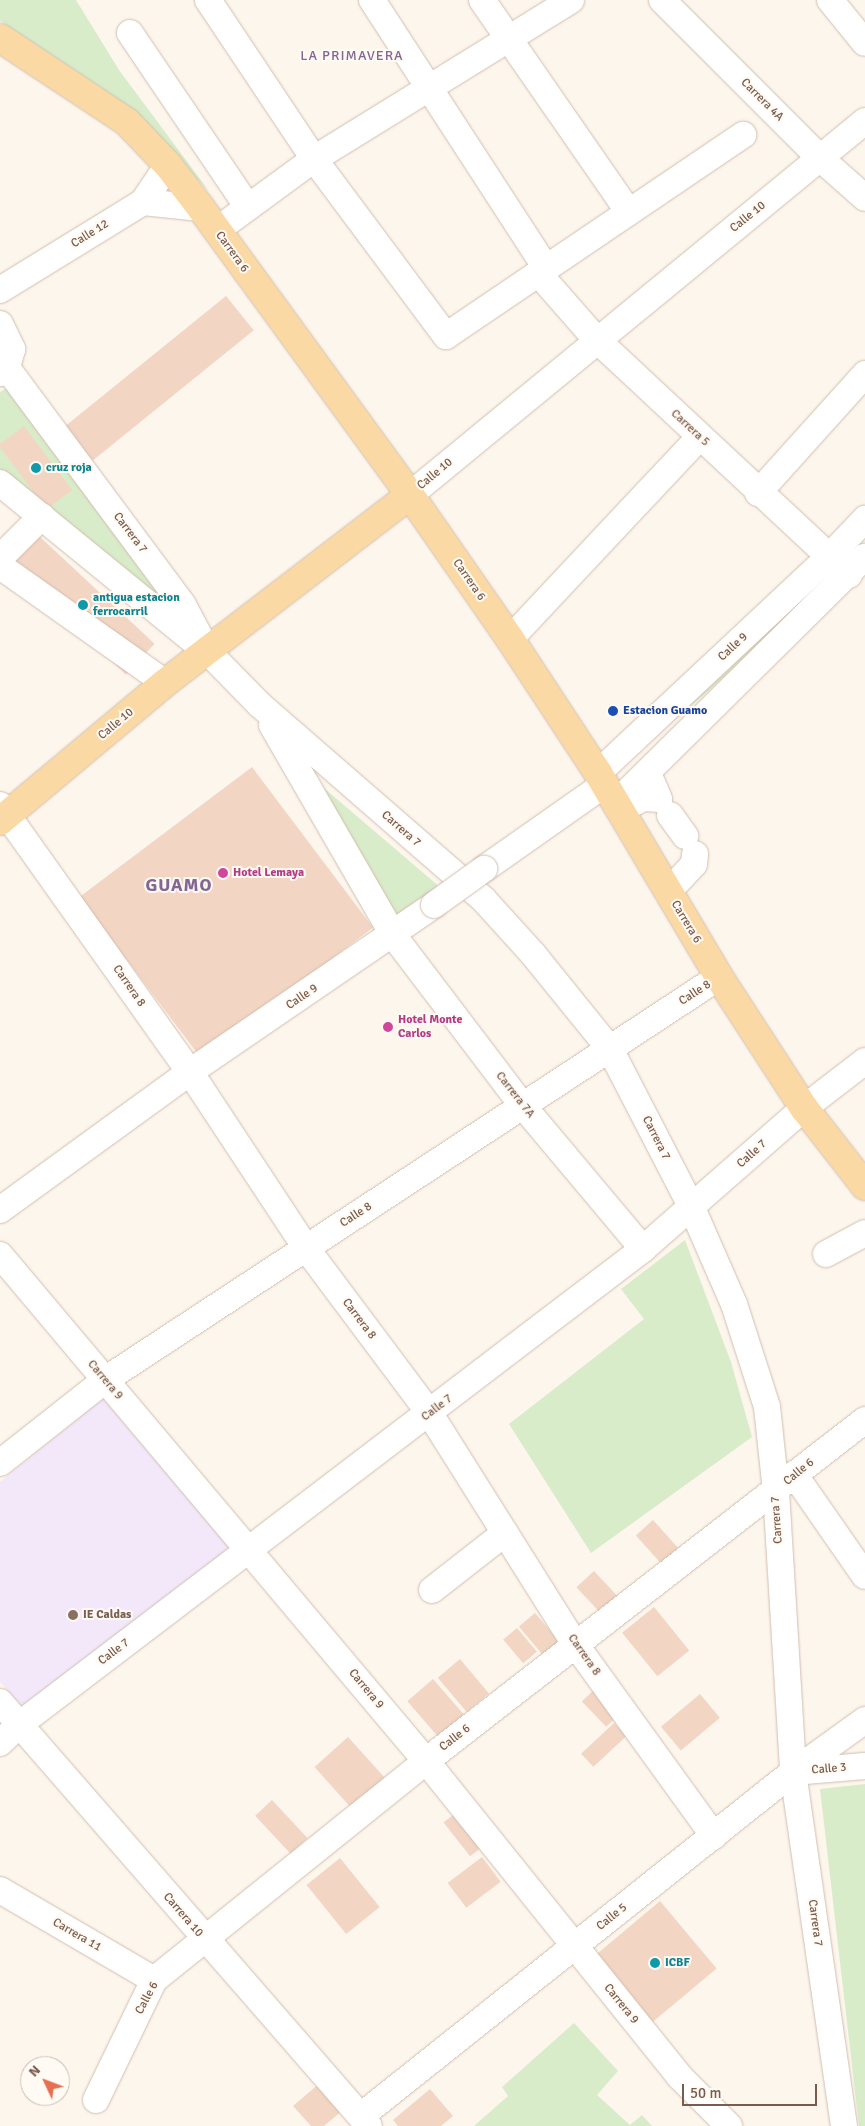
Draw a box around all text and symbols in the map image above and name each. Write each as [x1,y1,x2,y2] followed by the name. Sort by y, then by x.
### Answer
[299,48,405,64] district label: LA PRIMAVERA
[738,76,786,124] street label: Carrera 4A
[727,198,769,236] street label: Calle 10
[69,217,111,251] street label: Calle 12
[212,229,252,275] street label: Carrera 6
[668,407,712,449] street label: Carrera 5
[414,455,456,493] street label: Calle 10
[46,461,92,475] place label: cruz roja
[30,462,42,474] marker: cruz roja
[110,510,150,556] street label: Carrera 7
[450,556,488,604] street label: Carrera 6
[93,591,180,619] place label: antigua estacion ferrocarril
[77,599,89,611] marker: antigua estacion ferrocarril
[715,630,751,664] street label: Calle 9
[623,704,707,718] place label: Estacion Guamo
[95,705,137,743] street label: Calle 10
[607,705,619,717] marker: Estacion Guamo
[378,808,424,850] street label: Carrera 7
[233,866,304,880] place label: Hotel Lemaya
[217,867,229,879] marker: Hotel Lemaya
[145,874,213,896] district label: GUAMO
[668,898,704,946] street label: Carrera 6
[110,962,148,1010] street label: Carrera 8
[676,977,714,1009] street label: Calle 8
[283,981,321,1013] street label: Calle 9
[398,1013,462,1041] place label: Hotel Monte Carlos
[382,1021,394,1033] marker: Hotel Monte Carlos
[492,1069,538,1121] street label: Carrera 7A
[639,1114,673,1162] street label: Carrera 7
[734,1137,770,1171] street label: Calle 7
[337,1199,375,1231] street label: Calle 8
[339,1296,379,1342] street label: Carrera 8
[84,1357,126,1403] street label: Carrera 9
[419,1392,455,1424] street label: Calle 7
[781,1455,817,1489] street label: Calle 6
[768,1496,786,1544] street label: Carrera 7
[83,1608,131,1622] place label: IE Caldas
[67,1609,79,1621] marker: IE Caldas
[565,1631,603,1679] street label: Carrera 8
[96,1636,132,1668] street label: Calle 7
[345,1666,387,1712] street label: Carrera 9
[437,1721,473,1755] street label: Calle 6
[811,1760,847,1778] street label: Calle 3
[160,1890,206,1940] street label: Carrera 10
[805,1899,825,1947] street label: Carrera 7
[594,1900,630,1934] street label: Calle 5
[50,1915,104,1955] street label: Carrera 11
[665,1956,690,1970] place label: ICBF
[649,1957,661,1969] marker: ICBF
[132,1979,162,2017] street label: Calle 6
[600,1981,642,2027] street label: Carrera 9
[20,2056,70,2106] north arrow
[25,2062,44,2080] text: N
[685,2074,820,2106] scale bar
[690,2084,721,2102] text: 50 m

